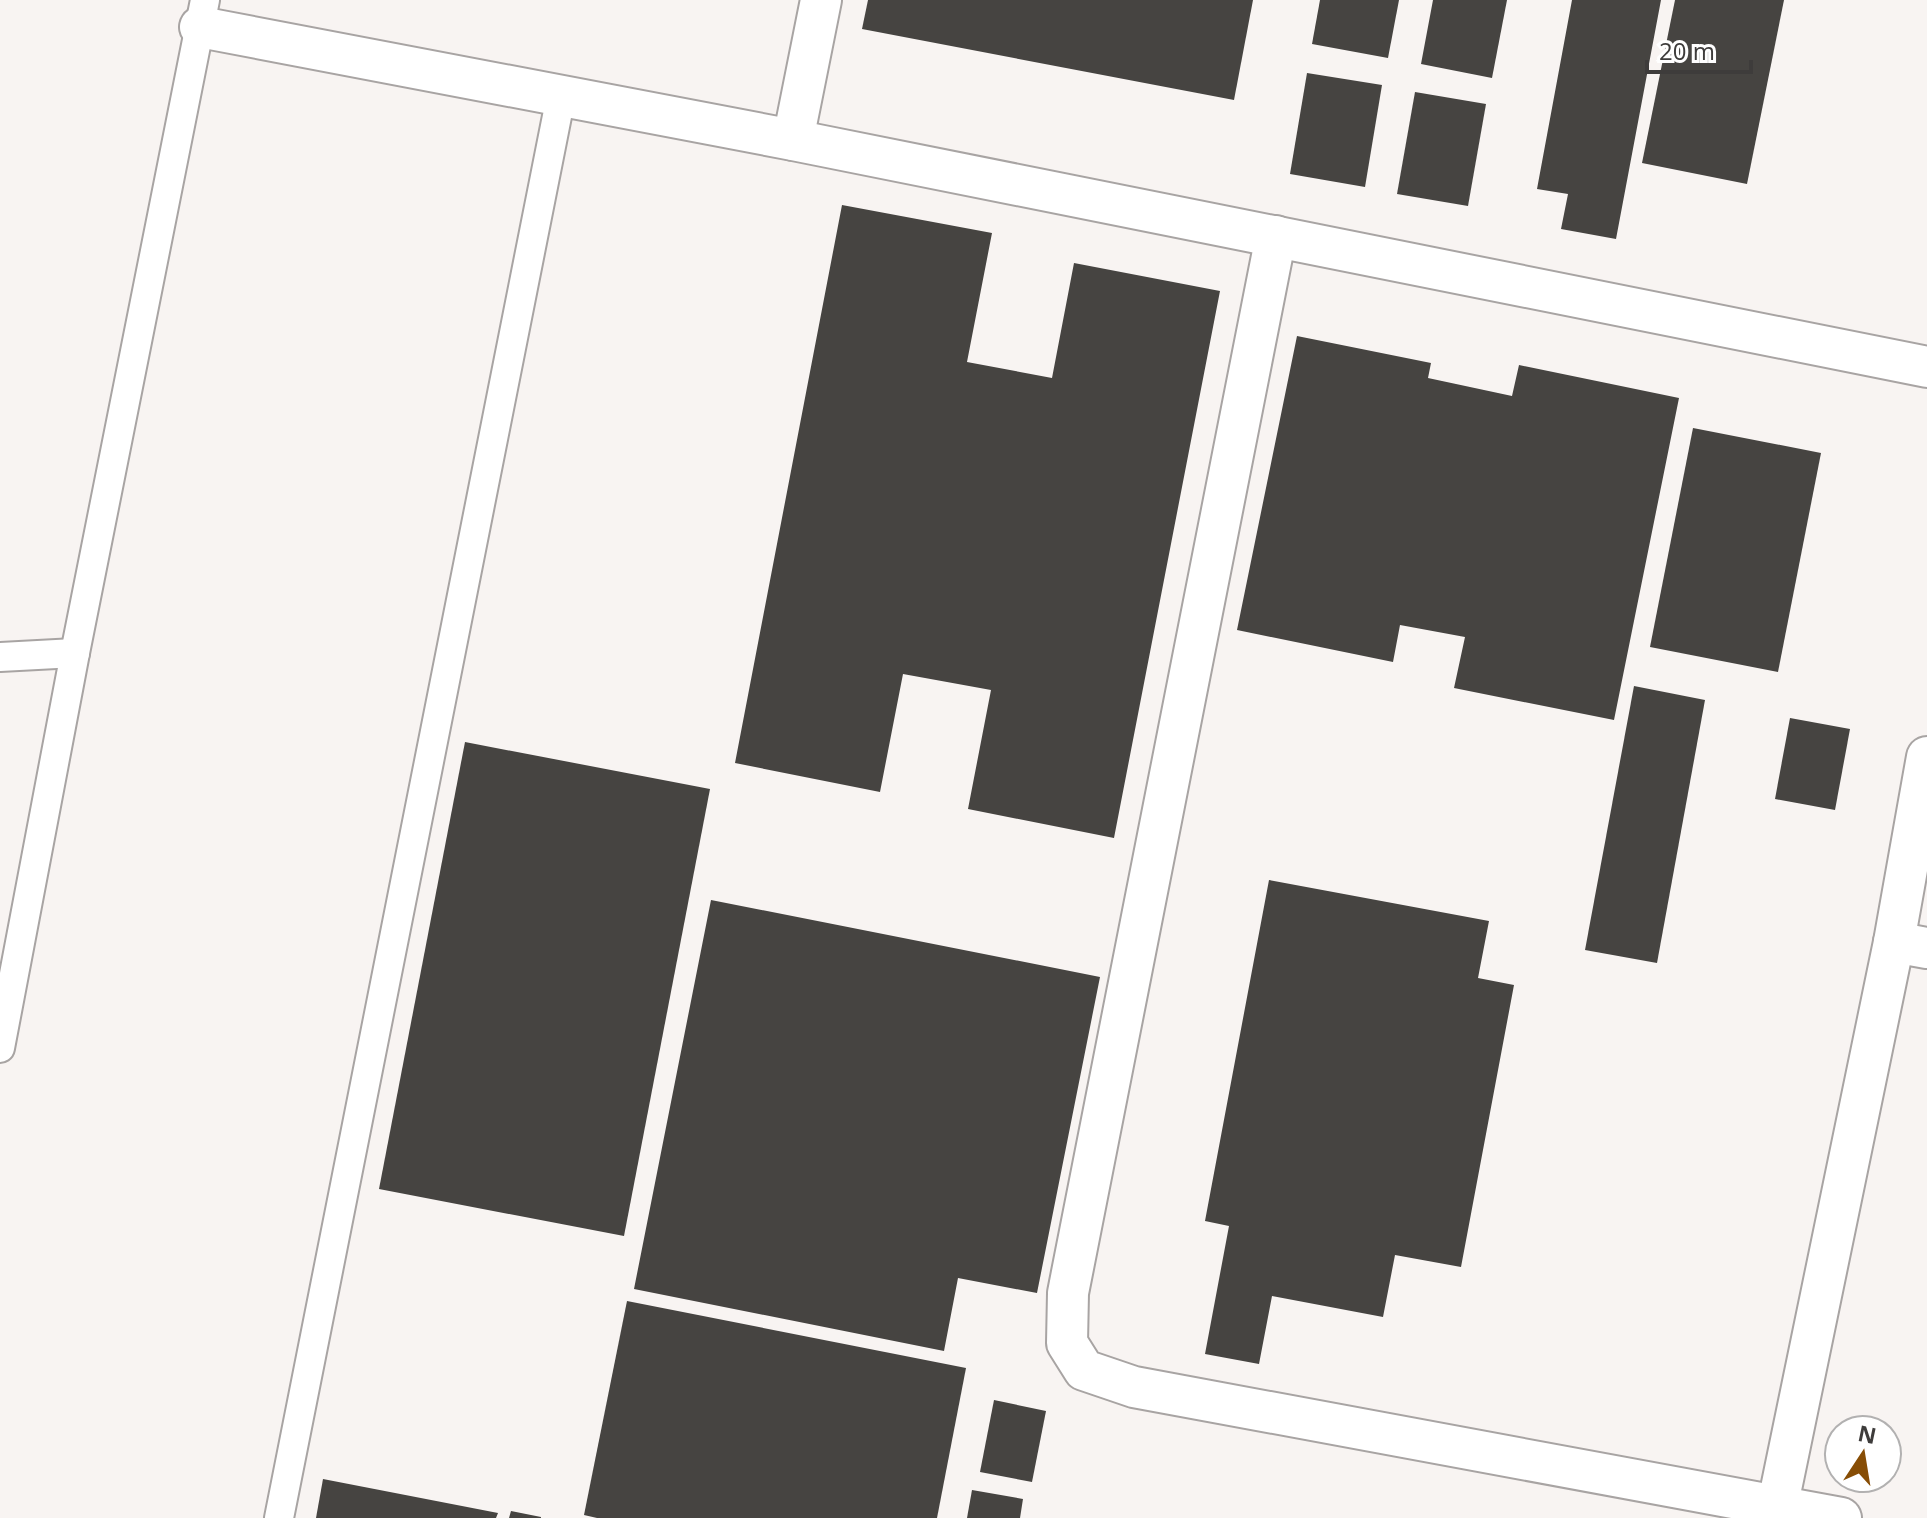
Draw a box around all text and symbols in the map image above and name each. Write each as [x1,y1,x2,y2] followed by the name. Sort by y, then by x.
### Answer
[1647,24,1751,74] scale bar
[1659,34,1715,67] text: 20 m
[1823,1414,1903,1494] north arrow
[1855,1417,1879,1450] text: N

